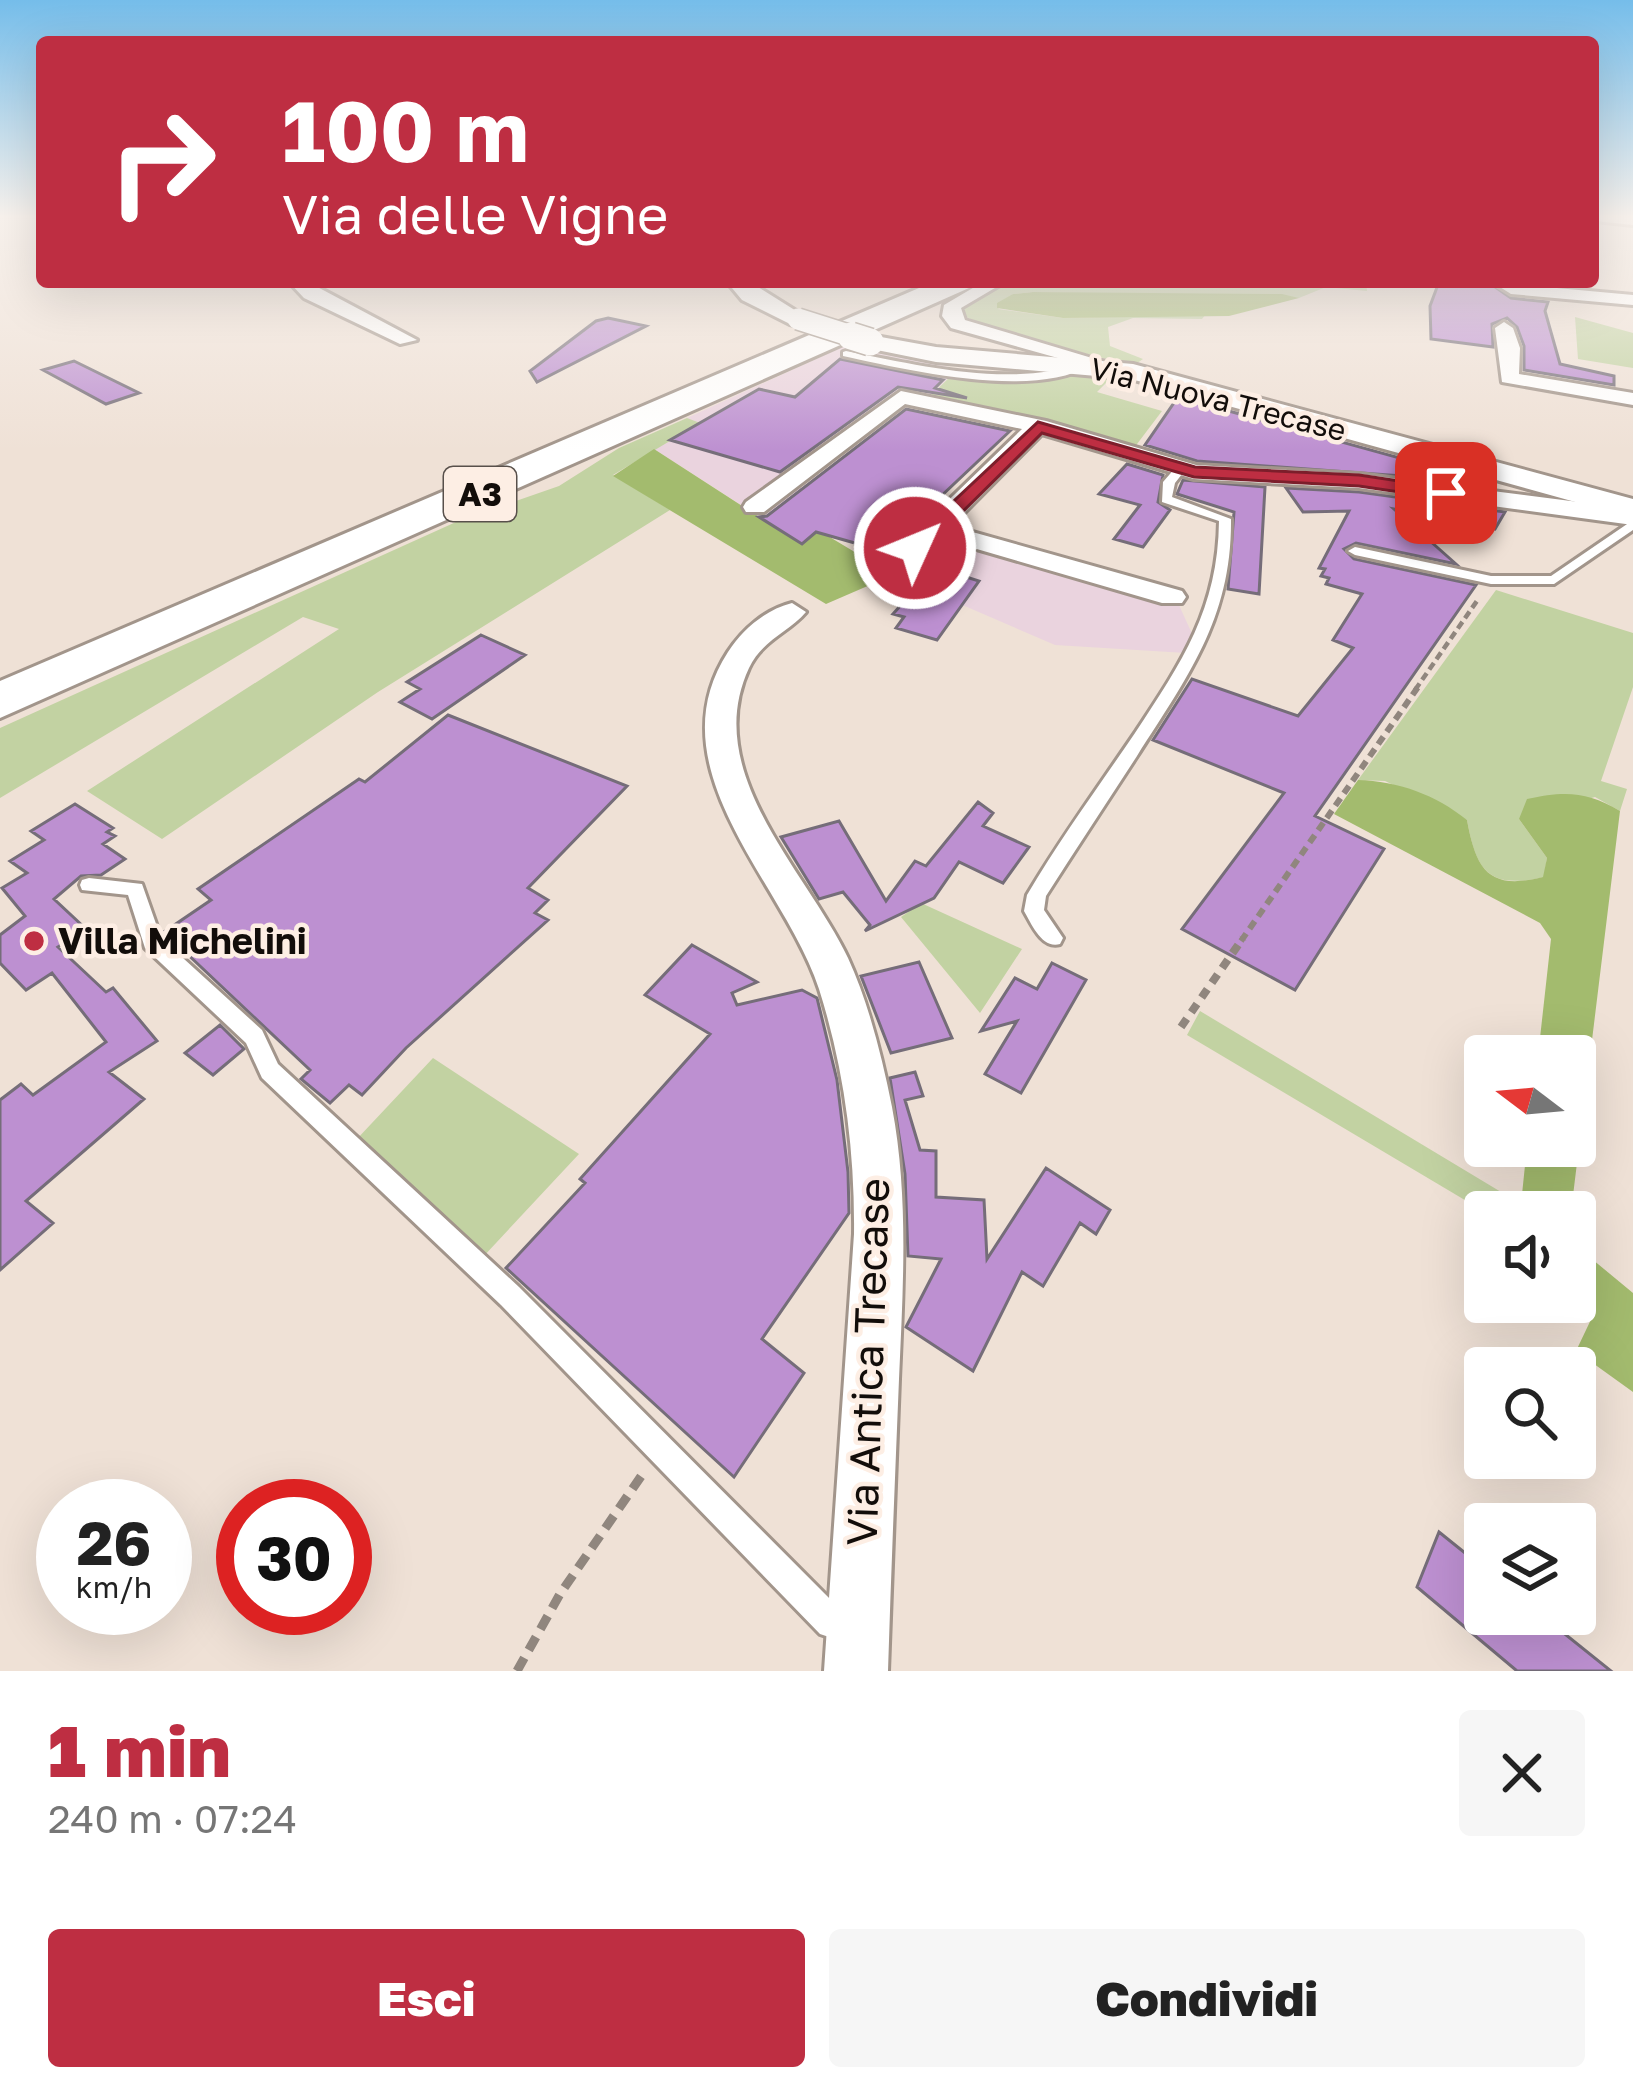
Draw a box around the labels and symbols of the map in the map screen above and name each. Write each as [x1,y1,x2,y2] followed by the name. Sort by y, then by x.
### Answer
[1086,350,1350,448] street label: Via Nuova Trecase
[1395,442,1497,544] pin
[444,467,516,521] road number: A3
[852,485,978,611] position arrow
[58,919,307,962] place label: Villa Michelini
[21,928,47,954] marker: Villa Michelini
[1464,1035,1596,1167] north arrow
[836,1177,898,1547] street label: Via Antica Trecase
[216,1479,372,1635] speed limit sign: 30

